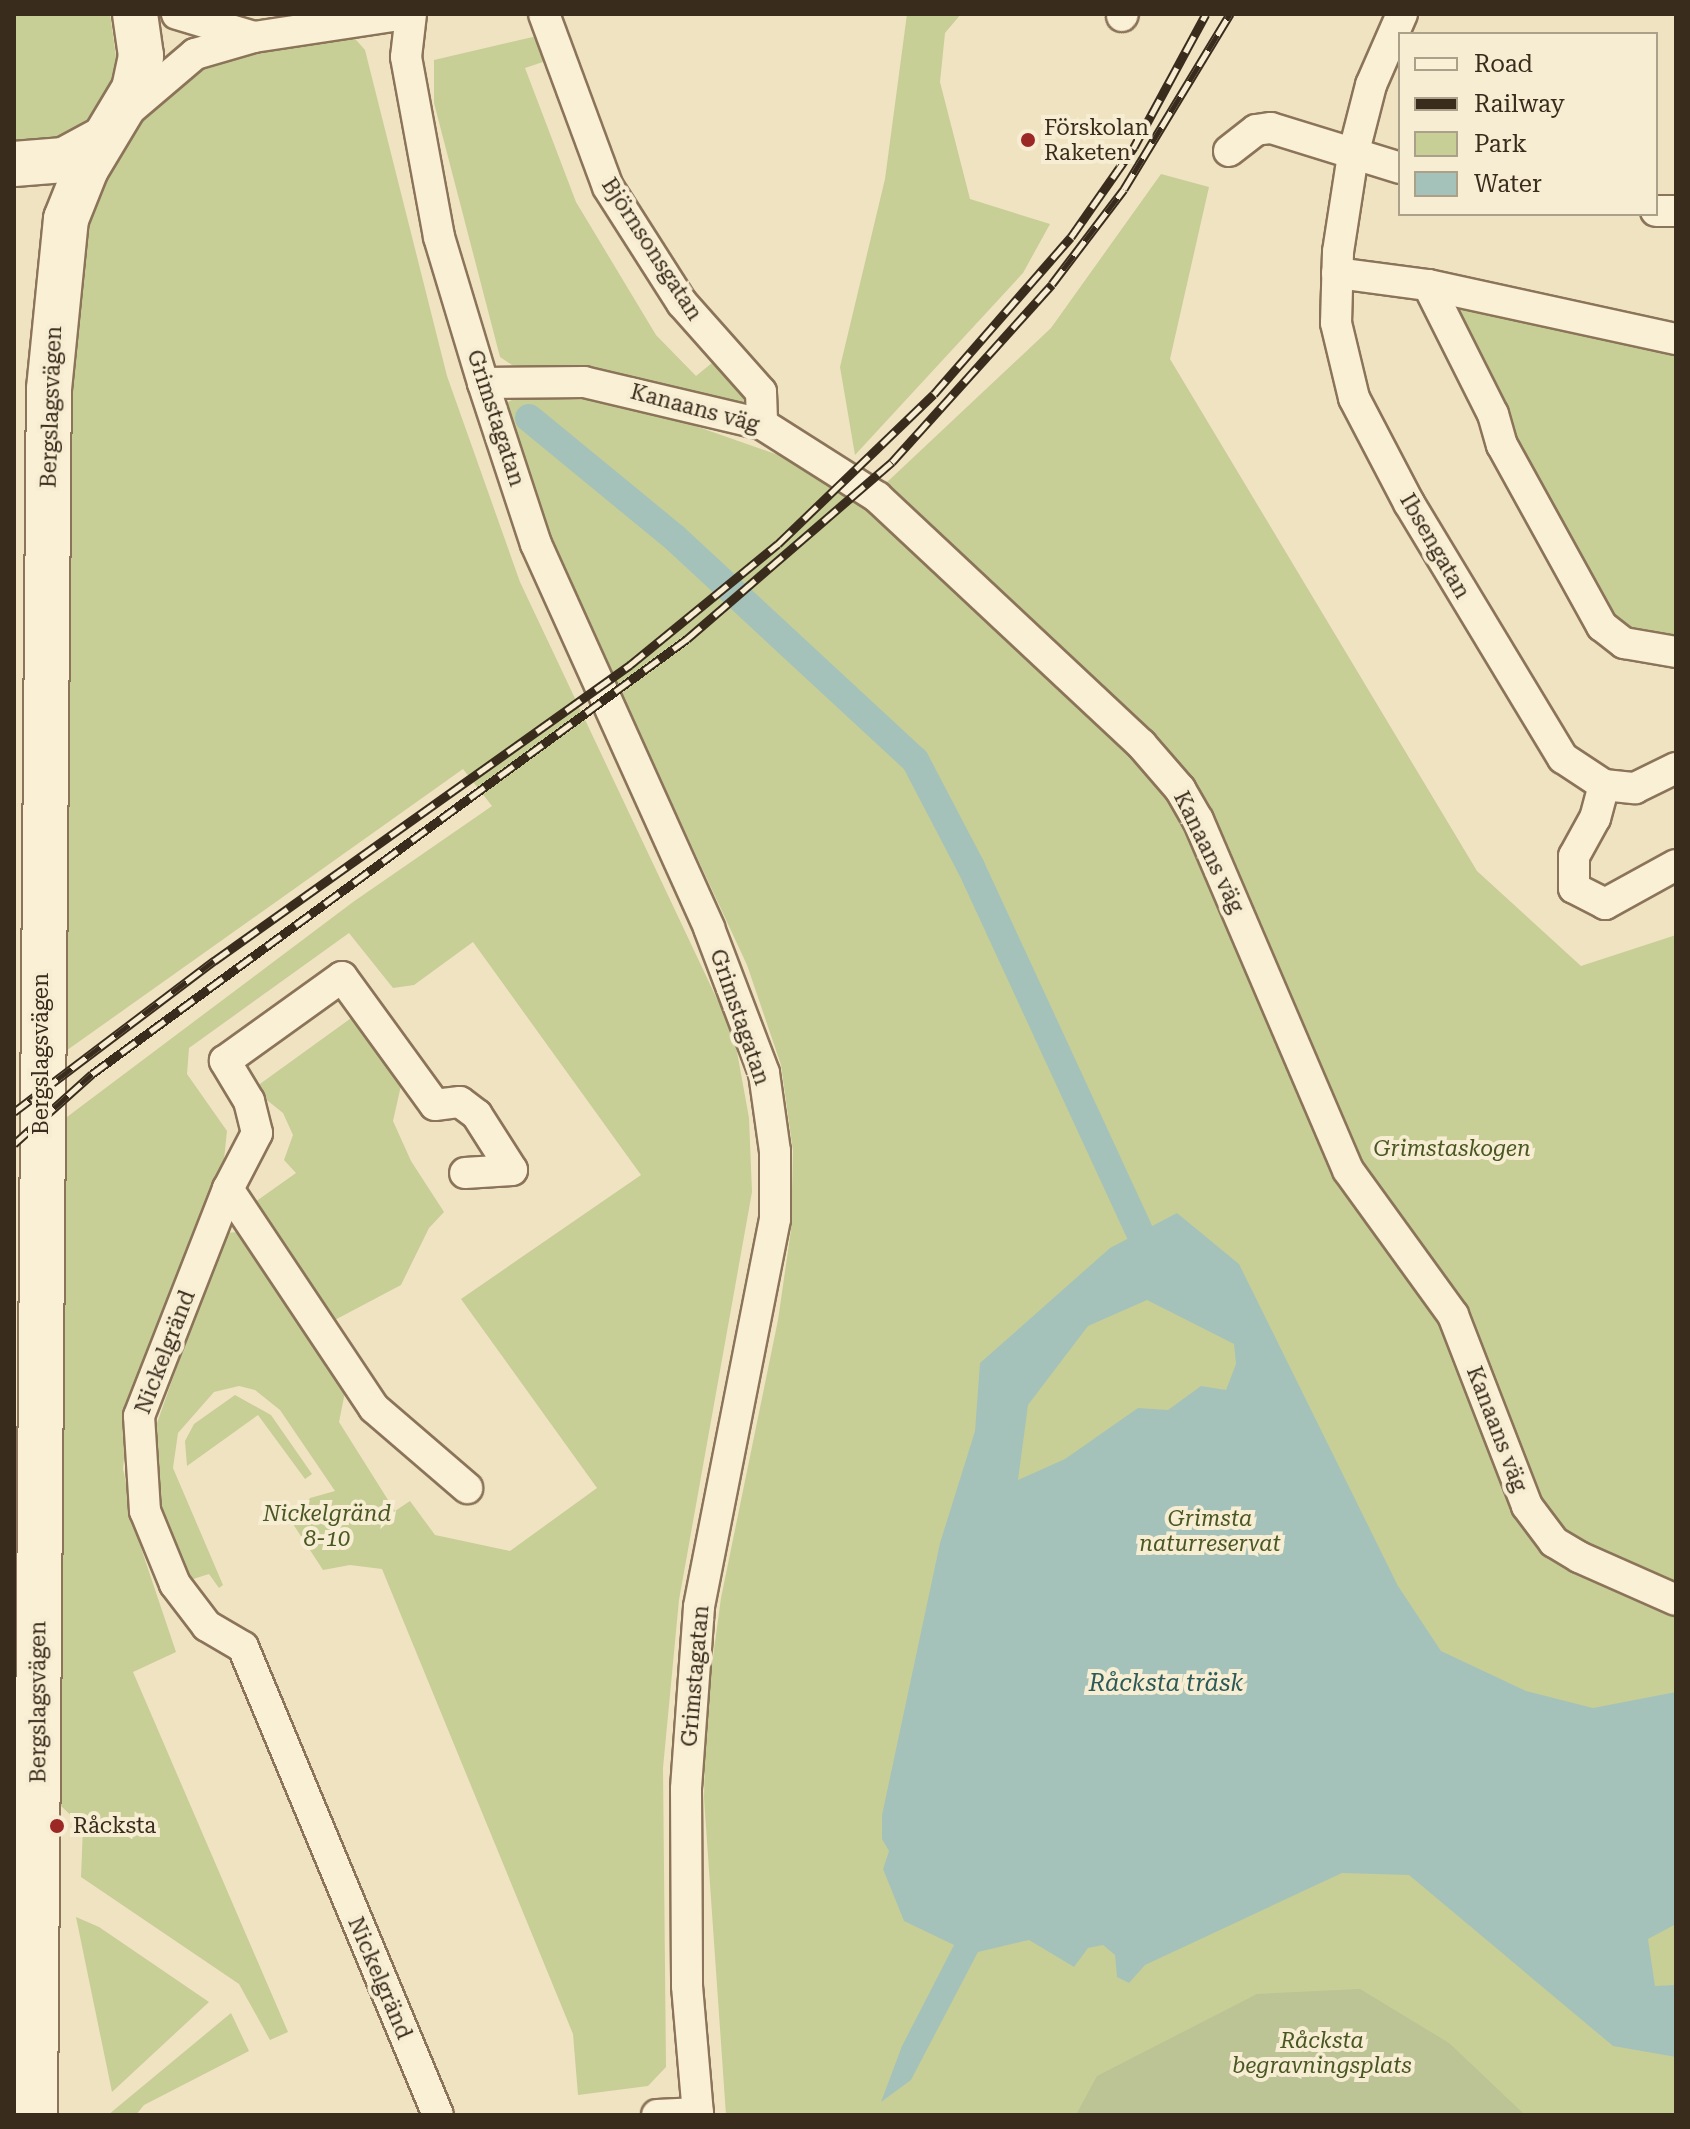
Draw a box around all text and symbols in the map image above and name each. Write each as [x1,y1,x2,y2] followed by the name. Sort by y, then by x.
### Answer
[1398,32,1658,216] legend
[1474,50,1533,78] text: Road
[1474,90,1565,118] text: Railway
[1044,114,1149,166] place label: Förskolan Raketen
[1474,130,1527,158] text: Park
[1019,131,1037,149] marker: Förskolan Raketen
[1474,170,1542,198] text: Water
[596,173,708,325] street label: Björnsonsgatan
[35,325,67,489] street label: Bergslagsvägen
[462,346,530,490] street label: Grimstagatan
[628,378,762,438] street label: Kanaans väg
[1394,489,1476,603] street label: Ibsengatan
[1168,787,1250,917] street label: Kanaans väg
[704,946,776,1088] street label: Grimstagatan
[28,973,54,1135] street label: Bergslagsvägen
[1373,1136,1531,1162] park label: Grimstaskogen
[129,1286,201,1418] street label: Nickelgränd
[1461,1362,1533,1496] street label: Kanaans väg
[263,1500,391,1552] park label: Nickelgränd 8-10
[1139,1505,1281,1556] park label: Grimsta naturreservat
[676,1604,714,1748] street label: Grimstagatan
[25,1621,51,1783] street label: Bergslagsvägen
[1089,1670,1243,1698] water label: Råcksta träsk
[73,1813,156,1839] place label: Råcksta
[48,1817,66,1835] marker: Råcksta
[342,1913,418,2043] street label: Nickelgränd
[1232,2027,1412,2078] park label: Råcksta begravningsplats

